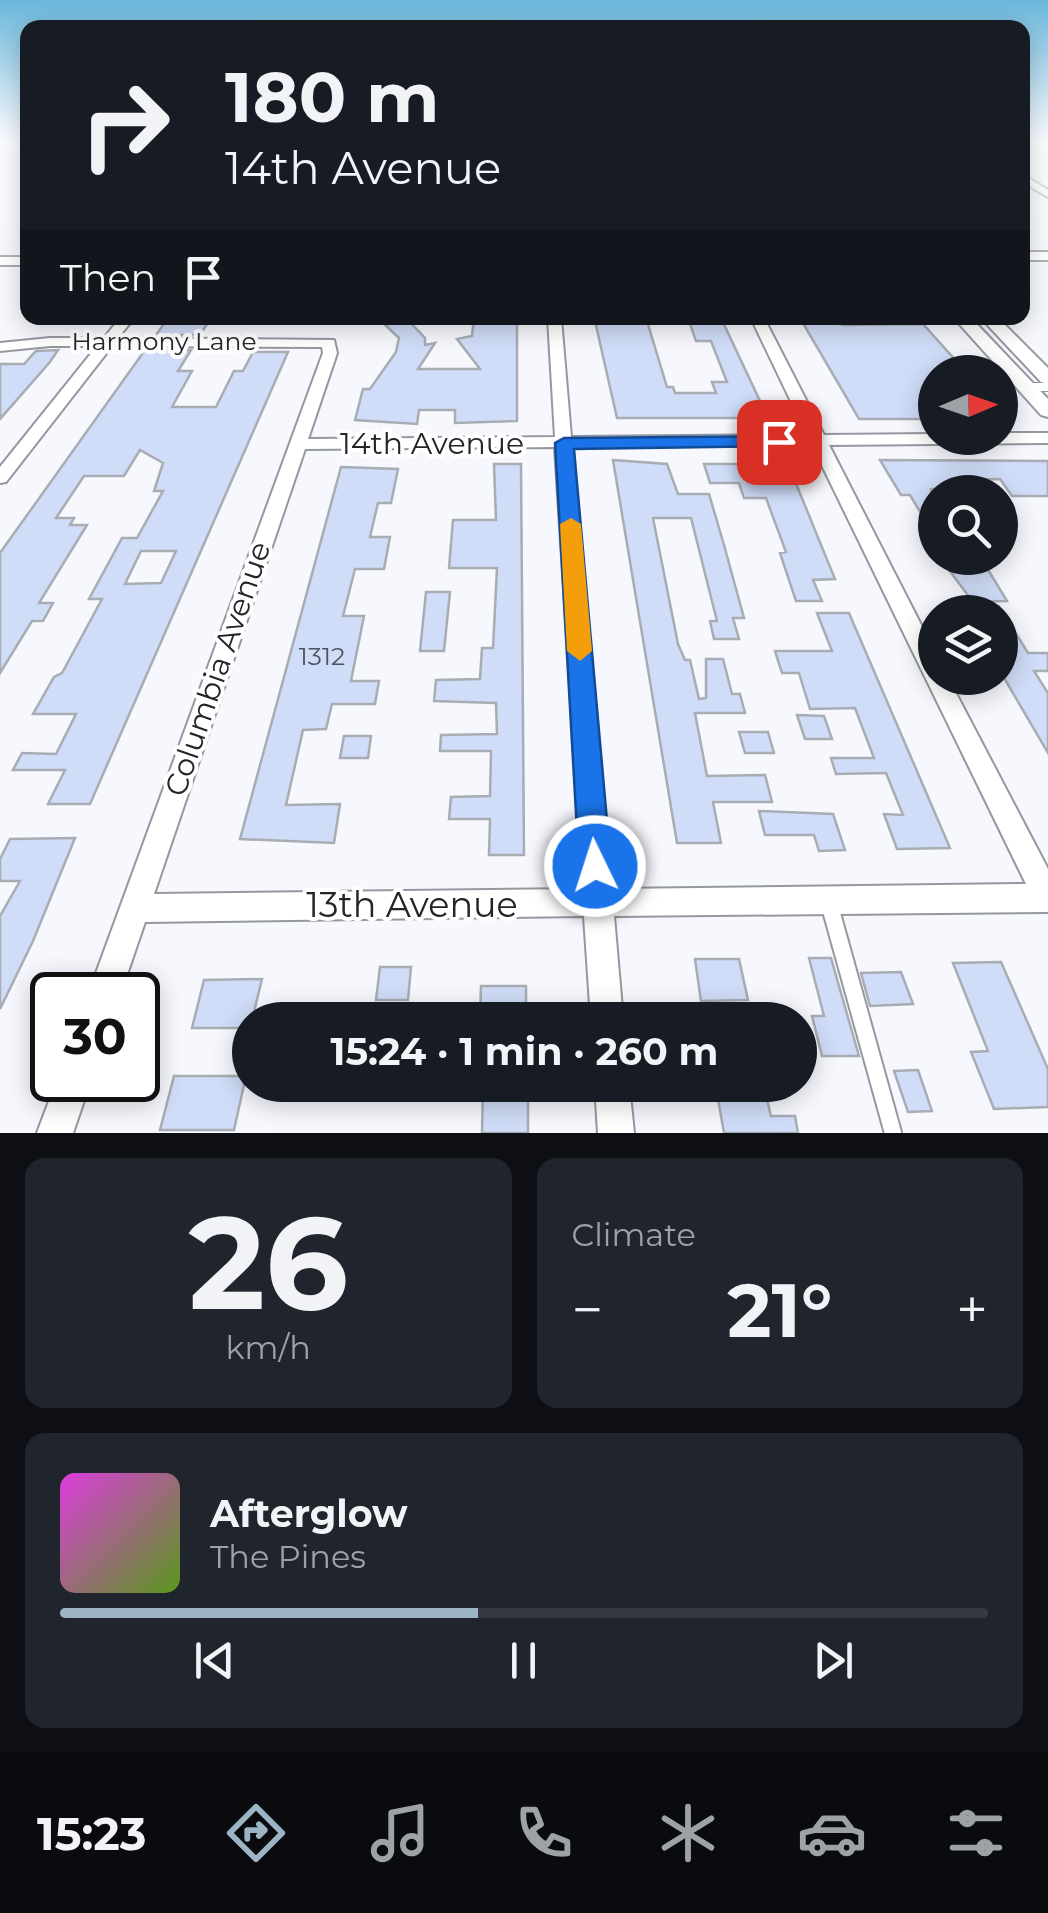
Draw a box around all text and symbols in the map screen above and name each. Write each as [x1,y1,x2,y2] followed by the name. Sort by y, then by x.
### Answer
[225,54,439,140] text: 180 m
[60,60,190,190] icon: right
[225,140,501,195] text: 14th Avenue
[176,250,231,305] icon: arrive
[60,254,156,301] text: Then
[71,326,257,356] street label: Harmony Lane
[918,355,1018,455] north arrow
[918,355,1018,695] map controls
[737,400,822,485] pin
[752,415,807,470] icon: arrive
[340,425,524,462] street label: 14th Avenue
[918,475,1018,575] button: search
[157,537,278,801] street label: Columbia Avenue
[918,595,1018,695] button: layers
[299,641,345,671] house number: 1312
[543,814,647,918] position arrow
[306,883,518,926] street label: 13th Avenue
[30,972,160,1102] speed limit sign: 30
[331,1028,718,1075] text: 15:24 · 1 min · 260 m
[188,1183,348,1342] text: 26
[572,1215,696,1254] text: Climate
[727,1264,832,1356] text: 21°
[572,1276,603,1343] text: −
[956,1276,988,1343] text: +
[226,1328,311,1367] text: km/h
[210,1490,408,1537] text: Afterglow
[210,1537,366,1576] text: The Pines
[187,1633,242,1688] icon: previous
[496,1633,551,1688] icon: pause
[806,1633,861,1688] icon: next
[221,1798,291,1868] icon: directions
[365,1798,435,1868] icon: music
[509,1798,579,1868] icon: phone
[653,1798,723,1868] icon: climate
[797,1798,867,1868] icon: car
[941,1798,1011,1868] icon: filters
[37,1806,146,1861] text: 15:23

